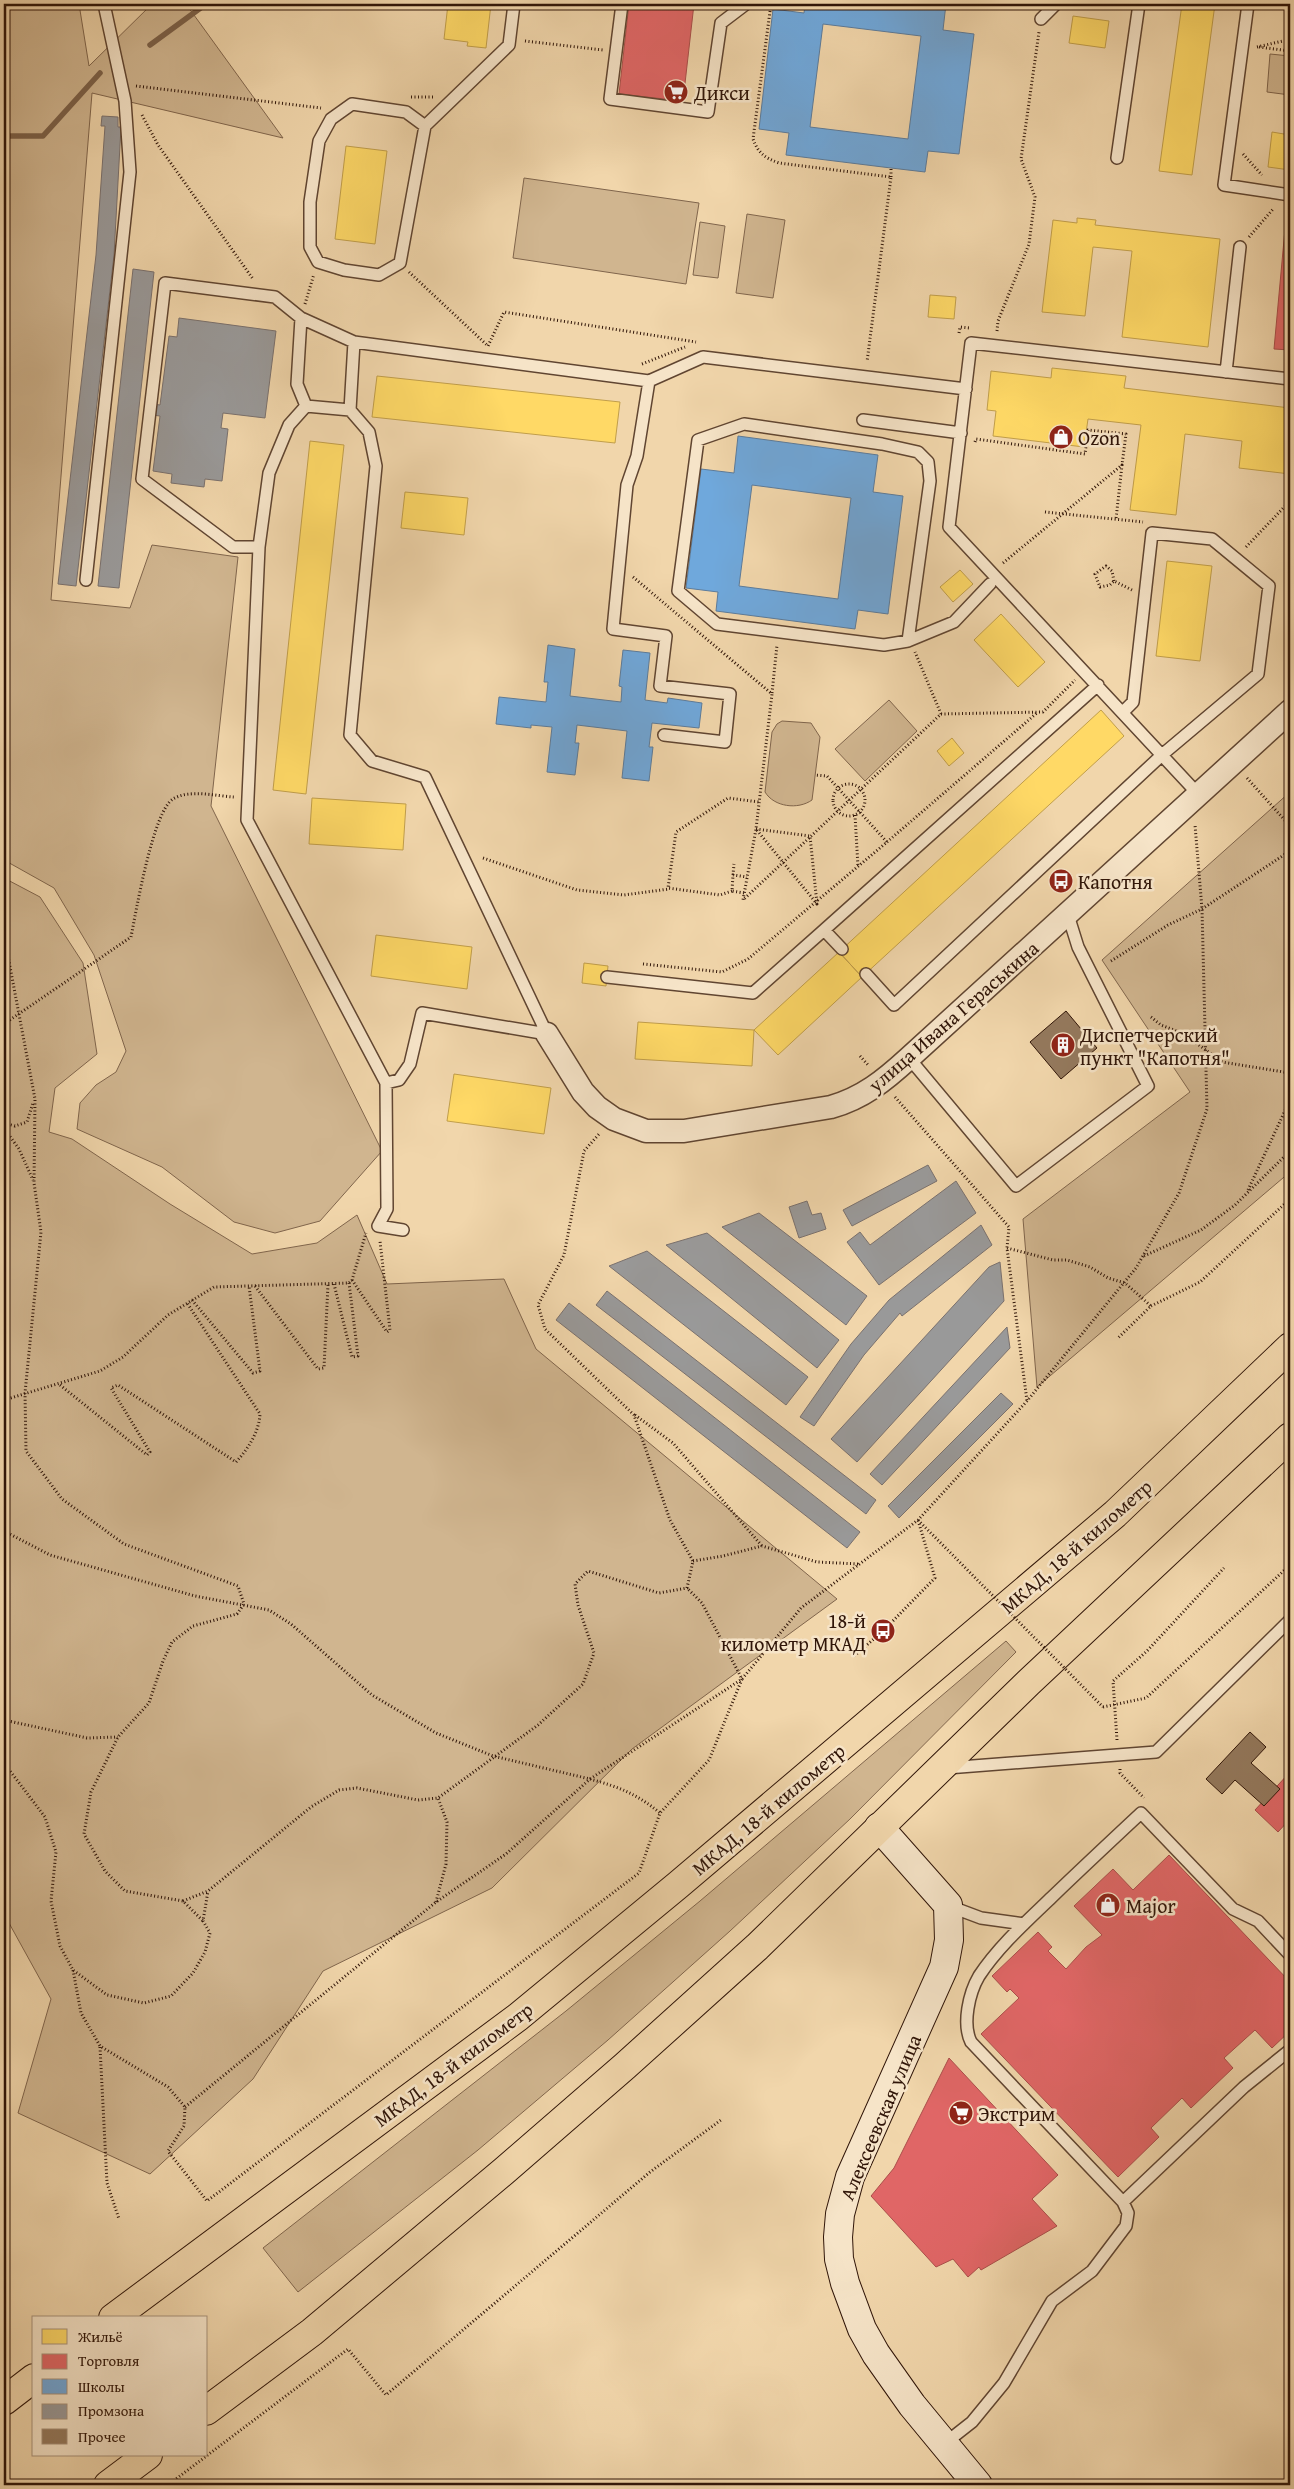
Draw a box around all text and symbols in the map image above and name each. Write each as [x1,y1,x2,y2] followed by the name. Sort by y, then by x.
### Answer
[693,78,750,107] place label: Дикси
[663,79,689,105] supermarket icon: Дикси
[1078,423,1120,452] place label: Ozon
[1048,424,1074,450] shop icon: Ozon
[1078,867,1153,896] place label: Капотня
[1048,868,1074,894] bus stop icon: Капотня
[861,933,1045,1099] street label: улица Ивана Гераськина
[1079,1020,1230,1072] place label: Диспетчерский пункт "Капотня"
[1050,1032,1076,1058] building icon: Диспетчерский пункт "Капотня"
[994,1472,1158,1620] street label: МКАД, 18-й километр
[721,1606,866,1658] place label: 18-й километр МКАД
[870,1618,896,1644] bus stop icon: 18-й километр МКАД
[685,1736,851,1882] street label: МКАД, 18-й километр
[1126,1891,1176,1920] place label: Major
[1095,1892,1121,1918] shop icon: Major
[367,1994,539,2133] street label: МКАД, 18-й километр
[832,2029,928,2204] street label: Алексеевская улица
[978,2099,1055,2128] place label: Экстрим
[948,2100,974,2126] supermarket icon: Экстрим
[32,2316,208,2456] legend
[77,2326,123,2347] text: Жильё
[78,2350,140,2371] text: Торговля
[78,2376,125,2397] text: Школы
[78,2400,145,2421] text: Промзона
[78,2426,126,2447] text: Прочее

